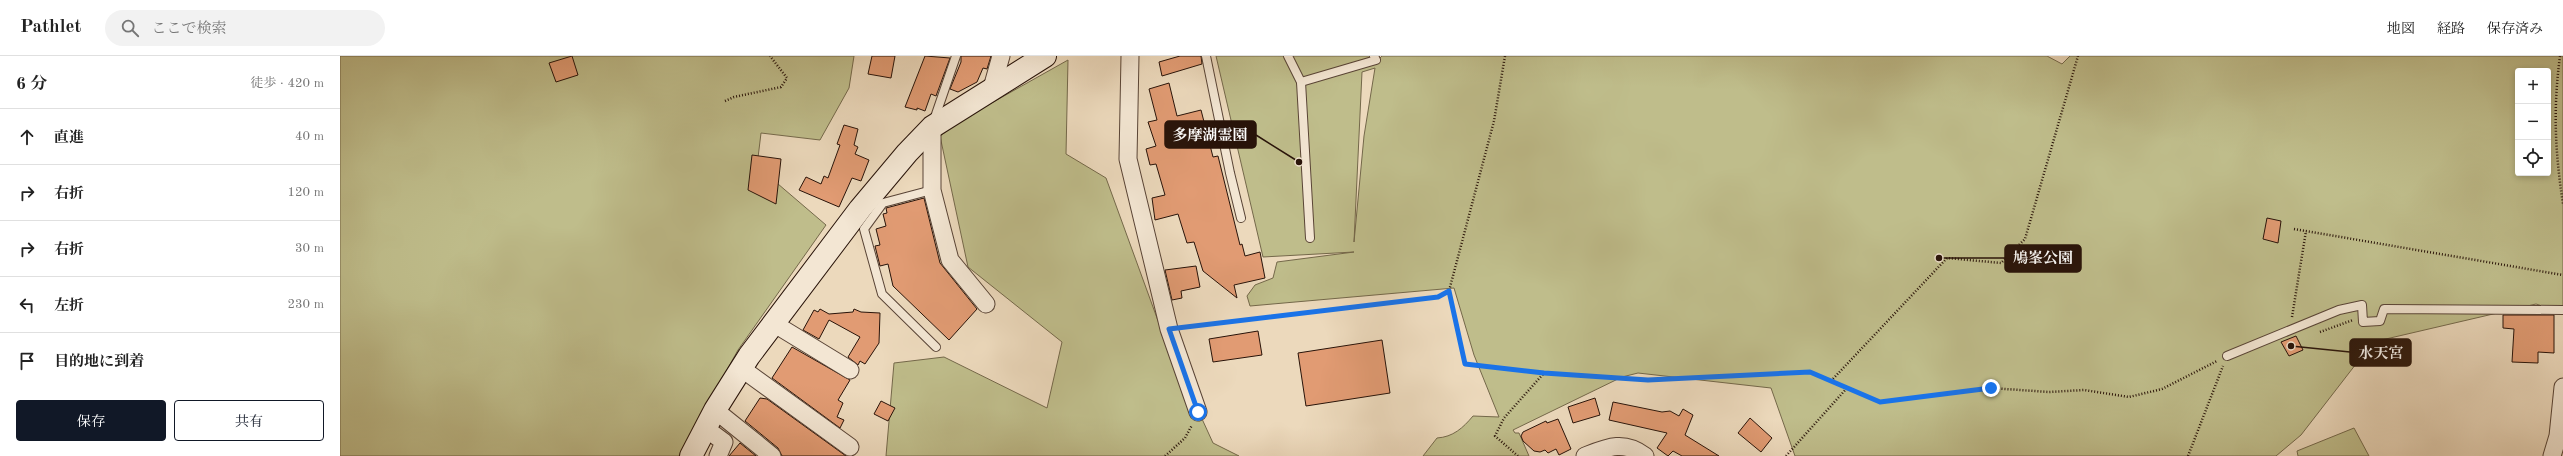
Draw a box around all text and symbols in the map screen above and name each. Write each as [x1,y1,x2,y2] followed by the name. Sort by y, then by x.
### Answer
[105,10,385,46] search box
[119,17,141,39] icon: search
[20,18,81,37] text: Pathlet
[151,22,226,37] text: ここで検索
[2387,22,2415,36] text: 地図
[2437,22,2465,36] text: 経路
[2487,22,2543,36] text: 保存済み
[2515,68,2551,176] map controls
[2515,68,2551,104] button: +
[16,76,48,93] text: 6 分
[250,77,324,90] text: 徒歩 · 420 m
[2515,104,2551,140] button: −
[1165,121,1256,148] callout: 多摩湖霊園
[16,126,38,148] icon: ahead
[1172,127,1248,144] text: 多摩湖霊園
[295,130,324,143] text: 40 m
[54,131,84,146] text: 直進
[2515,140,2551,176] button: locate
[16,182,38,204] icon: right
[287,186,324,199] text: 120 m
[54,187,84,202] text: 右折
[16,238,38,260] icon: right
[295,242,324,255] text: 30 m
[54,243,84,258] text: 右折
[2005,245,2081,272] callout: 鳩峯公園
[2013,250,2073,267] text: 鳩峯公園
[16,294,38,316] icon: left
[287,298,324,311] text: 230 m
[54,299,84,314] text: 左折
[2350,339,2411,366] callout: 水天宮
[2358,345,2404,362] text: 水天宮
[16,350,38,372] icon: arrive
[54,355,144,370] text: 目的地に到着
[1982,379,2000,397] route end
[16,400,166,441] button: 保存
[174,400,324,441] button: 共有
[1189,403,1207,421] route start

